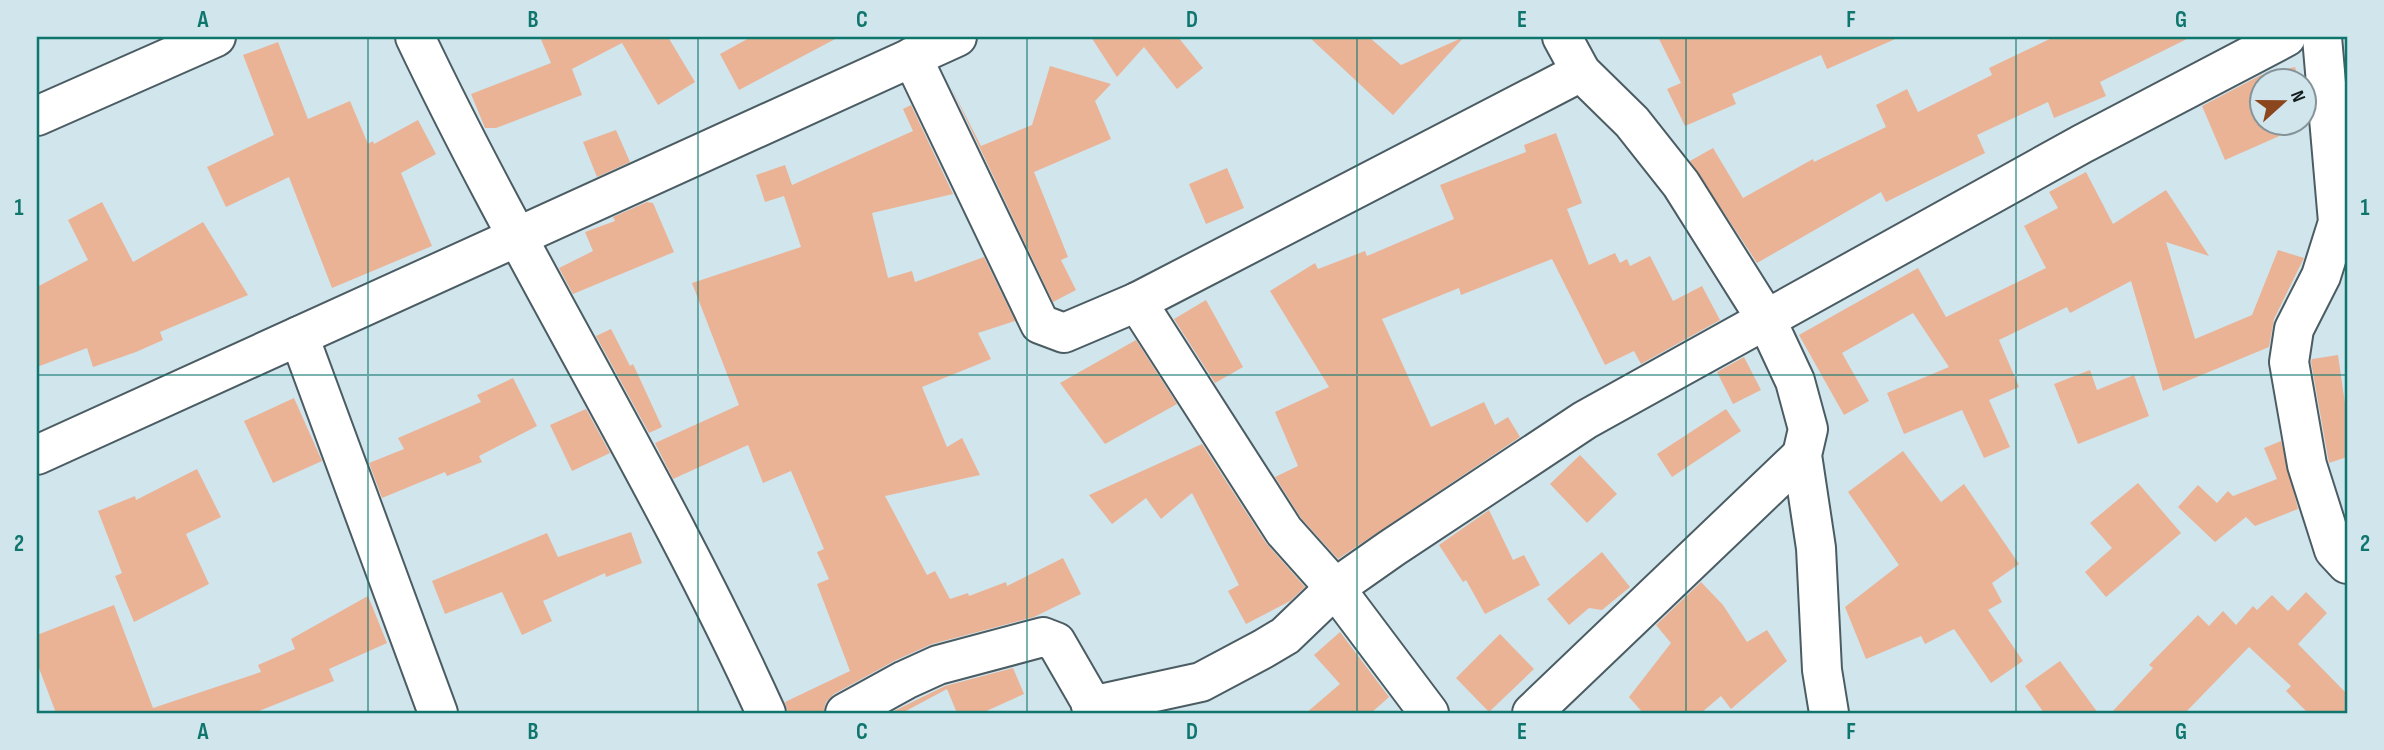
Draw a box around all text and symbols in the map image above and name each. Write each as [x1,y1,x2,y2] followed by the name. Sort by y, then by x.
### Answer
[197,6,210,34] text: A
[528,6,539,34] text: B
[856,6,868,34] text: C
[1186,6,1198,34] text: D
[1517,6,1527,34] text: E
[1846,6,1856,34] text: F
[2175,6,2187,34] text: G
[2248,66,2318,136] north arrow
[2285,88,2310,105] text: N
[14,194,24,222] text: 1
[2360,194,2370,222] text: 1
[14,530,24,558] text: 2
[2360,530,2370,558] text: 2
[197,718,210,746] text: A
[528,718,539,746] text: B
[856,718,868,746] text: C
[1186,718,1198,746] text: D
[1517,718,1527,746] text: E
[1846,718,1856,746] text: F
[2175,718,2187,746] text: G

